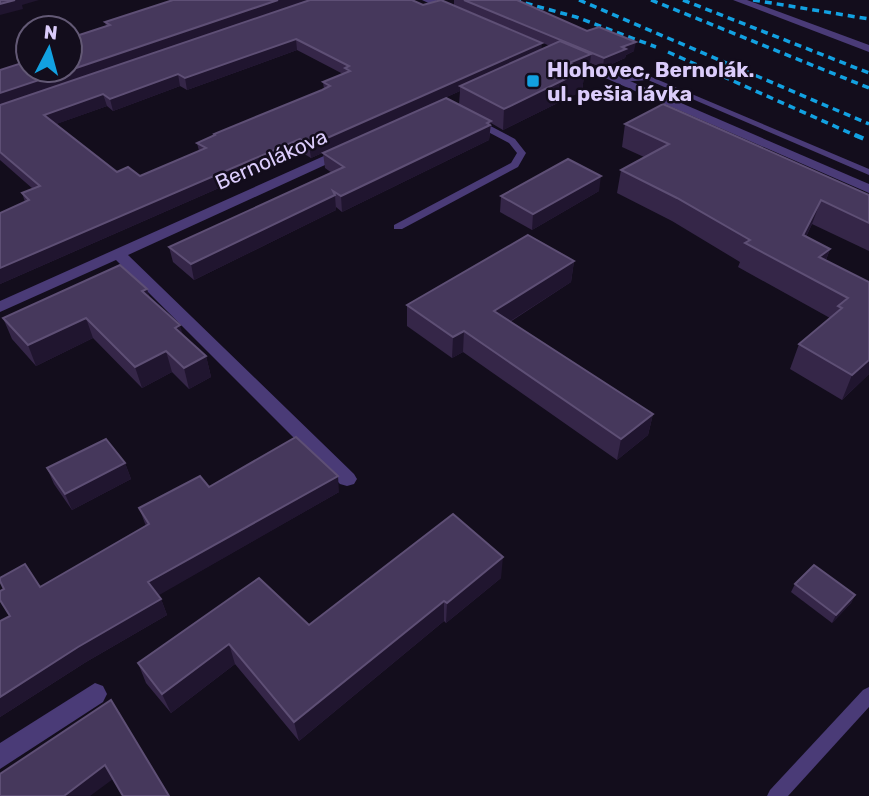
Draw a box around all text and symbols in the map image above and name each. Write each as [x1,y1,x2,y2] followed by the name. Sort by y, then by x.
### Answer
[14,14,84,84] north arrow
[43,20,59,45] text: N
[547,57,755,106] place label: Hlohovec, Bernolák. ul. pešia lávka
[525,73,541,89] marker: Hlohovec, Bernolák. ul. pešia lávka
[211,123,331,195] street label: Bernolákova

